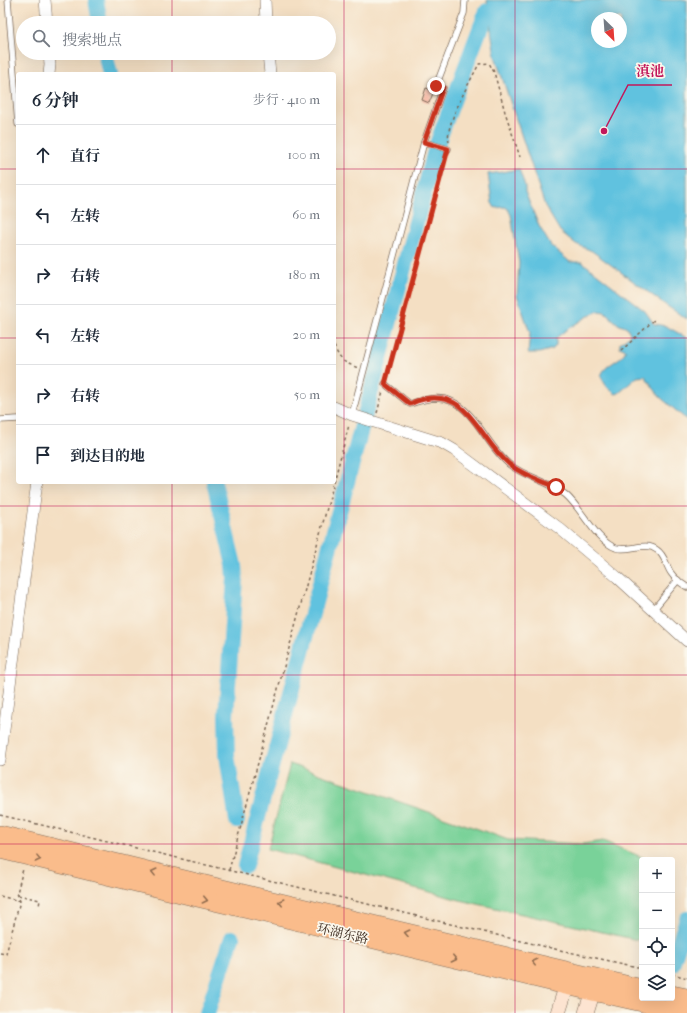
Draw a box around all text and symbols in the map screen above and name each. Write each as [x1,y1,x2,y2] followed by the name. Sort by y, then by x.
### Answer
[591,12,627,48] north arrow
[16,16,336,60] search box
[30,27,52,49] icon: search
[62,31,122,49] text: 搜索地点
[628,59,672,85] callout: 滇池
[636,63,664,80] text: 滇池
[427,77,445,95] route end
[32,90,79,110] text: 6 分钟
[253,92,320,107] text: 步行 · 410 m
[32,144,54,166] icon: ahead
[70,147,100,165] text: 直行
[287,147,320,162] text: 100 m
[32,204,54,226] icon: left
[70,207,100,225] text: 左转
[292,207,320,222] text: 60 m
[32,264,54,286] icon: right
[70,267,100,285] text: 右转
[288,267,320,282] text: 180 m
[32,324,54,346] icon: left
[70,327,100,345] text: 左转
[293,327,320,342] text: 20 m
[32,384,54,406] icon: right
[70,387,100,405] text: 右转
[294,387,320,402] text: 50 m
[32,444,54,466] icon: arrive
[70,447,145,465] text: 到达目的地
[547,478,565,496] route start
[35,854,41,862] one-way arrow
[639,857,675,1001] map controls
[639,857,675,893] button: +
[151,868,158,877] one-way arrow
[639,893,675,929] button: −
[201,895,208,904] one-way arrow
[277,899,284,907] one-way arrow
[316,920,370,947] street label: 环湖东路
[404,929,410,937] one-way arrow
[639,929,675,965] button: locate
[451,954,457,962] one-way arrow
[531,958,537,966] one-way arrow
[639,965,675,1001] button: layers

